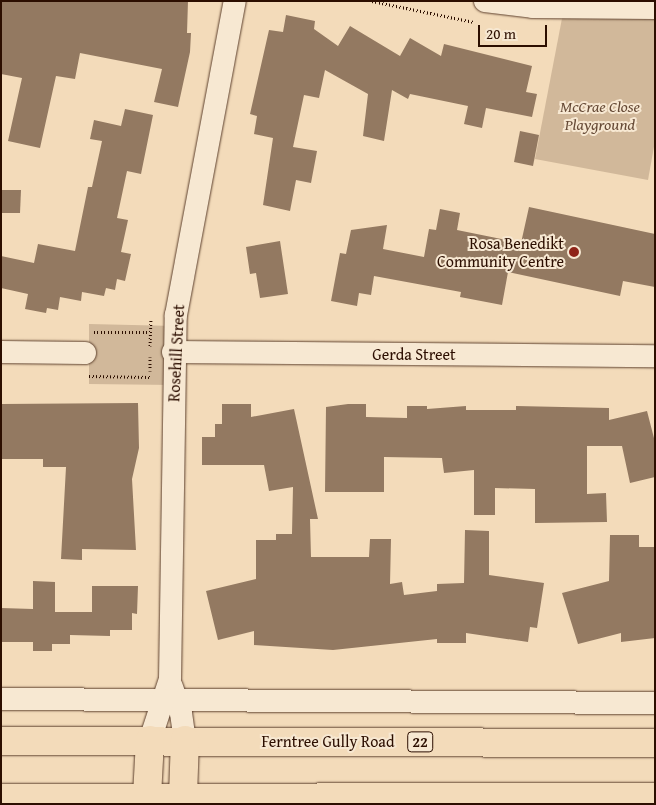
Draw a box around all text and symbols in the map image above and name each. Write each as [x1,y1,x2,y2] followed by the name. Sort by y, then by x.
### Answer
[481,15,550,47] scale bar
[486,23,516,44] text: 20 m
[560,96,640,134] park label: McCrae Close Playground
[437,233,564,271] place label: Rosa Benedikt Community Centre
[568,246,580,258] marker: Rosa Benedikt Community Centre
[164,304,188,402] street label: Rosehill Street
[372,344,456,364] street label: Gerda Street
[406,730,434,754] road number: 22
[262,731,394,751] street label: Ferntree Gully Road

